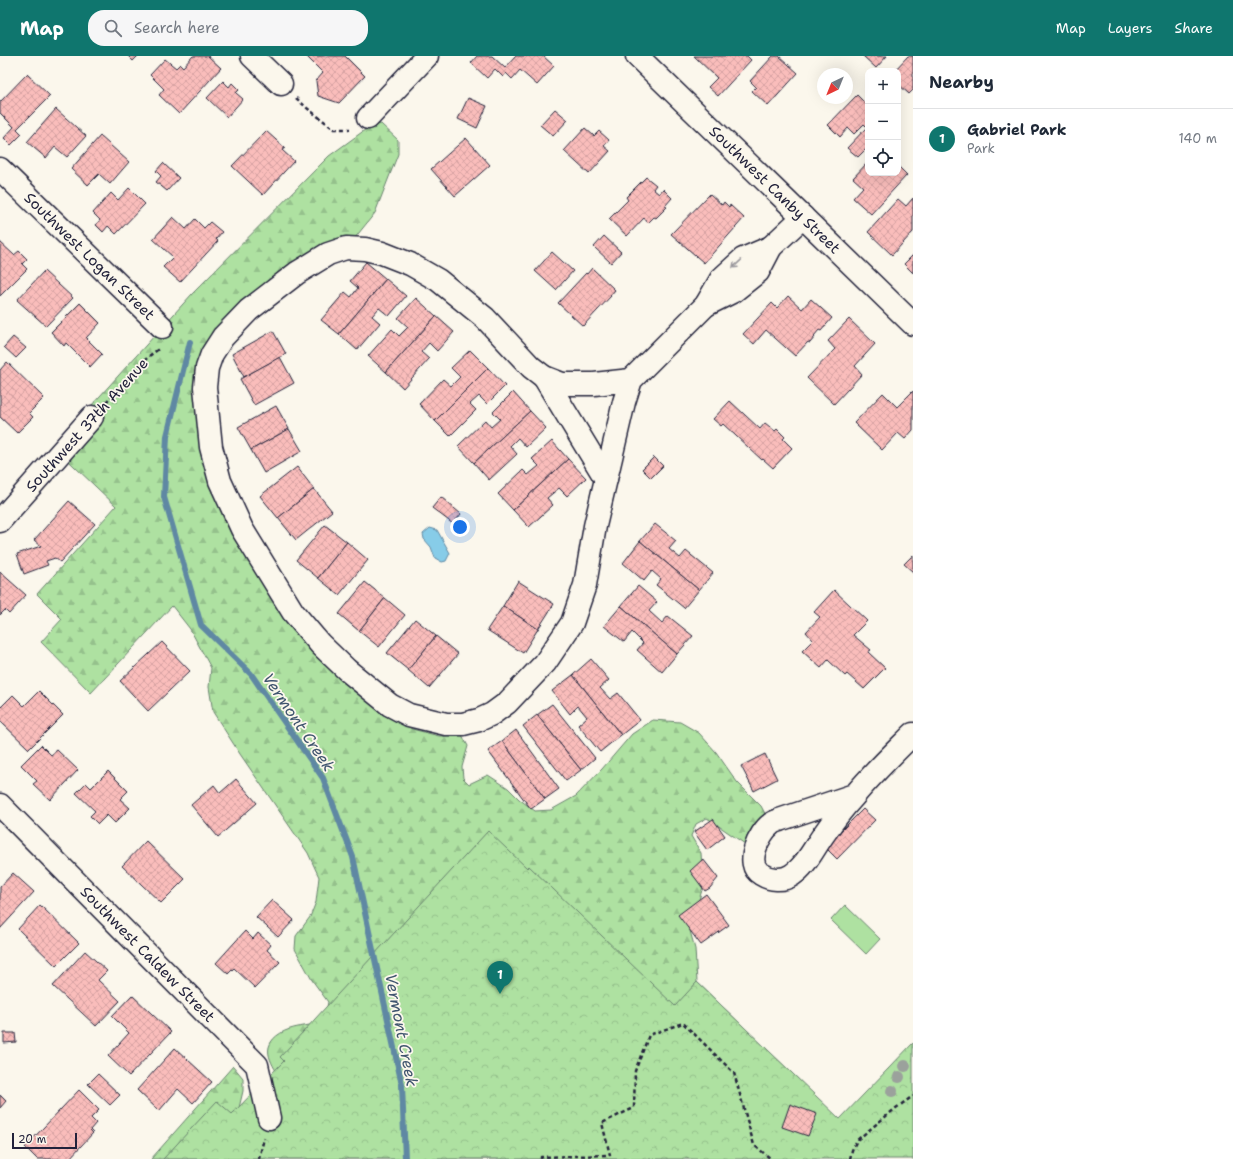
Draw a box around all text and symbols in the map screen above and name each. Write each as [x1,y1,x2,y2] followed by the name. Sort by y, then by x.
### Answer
[88,10,368,46] search box
[20,16,64,41] text: Map
[102,17,124,39] icon: search
[134,18,220,38] text: Search here
[1056,19,1086,37] text: Map
[1108,19,1152,37] text: Layers
[1174,19,1213,37] text: Share
[817,68,853,104] north arrow
[865,68,901,176] map controls
[865,68,901,104] button: +
[929,71,994,93] text: Nearby
[865,104,901,140] button: −
[967,120,1067,140] text: Gabriel Park
[705,121,845,258] street label: Southwest Canby Street
[939,130,945,147] text: 1
[1178,130,1217,147] text: 140 m
[865,140,901,176] button: locate
[967,140,995,157] text: Park
[20,188,159,325] street label: Southwest Logan Street
[732,260,742,269] one-way arrow
[21,354,153,496] street label: Southwest 37th Avenue
[450,517,470,537] your location
[258,669,339,776] water label: Vermont Creek
[76,882,219,1027] street label: Southwest Caldew Street
[487,961,513,994] pin: 1
[380,972,423,1088] water label: Vermont Creek
[12,1131,77,1150] scale bar
[18,1132,46,1147] text: 20 m

